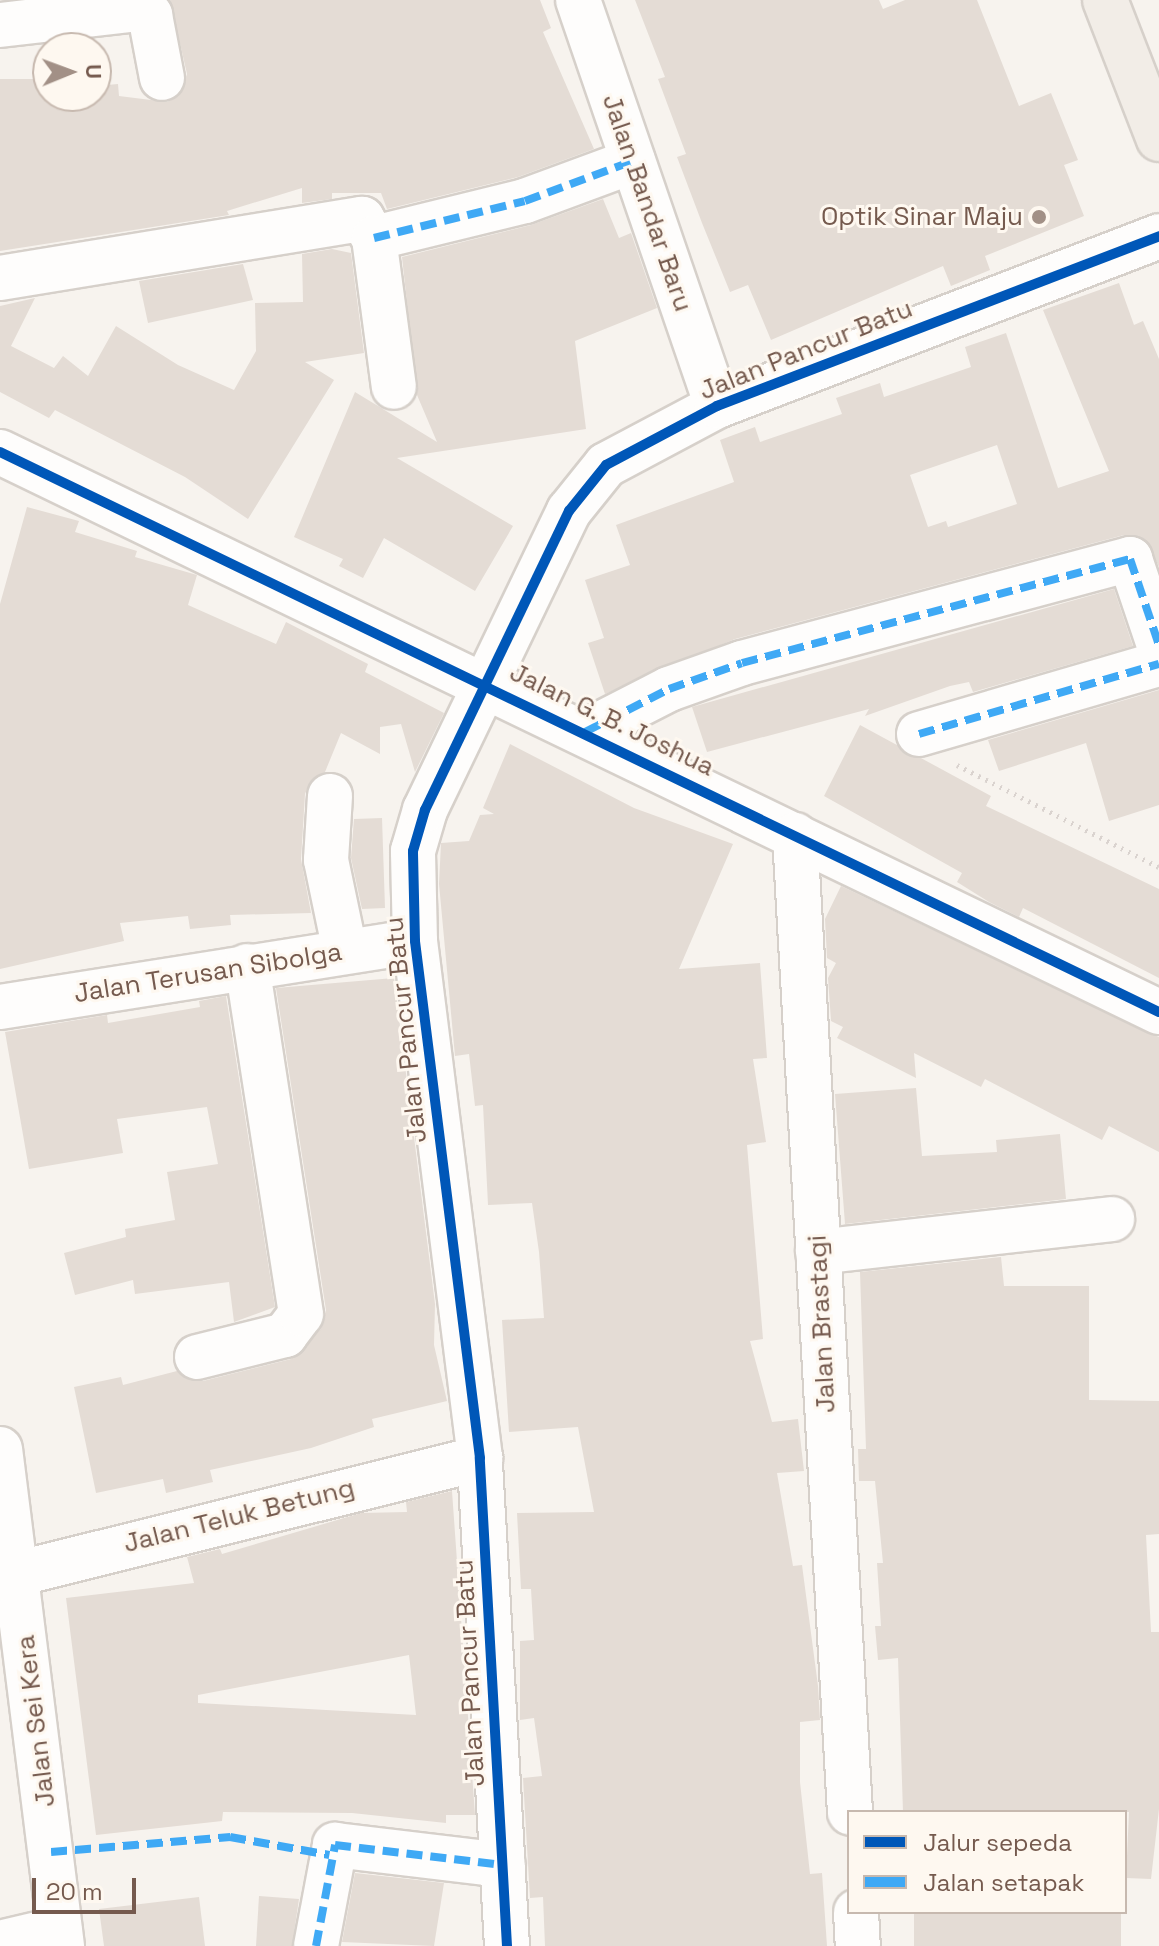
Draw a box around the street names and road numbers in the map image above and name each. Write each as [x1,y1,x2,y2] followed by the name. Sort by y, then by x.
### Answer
[595,90,699,316] street label: Jalan Bandar Baru
[695,293,917,407] street label: Jalan Pancur Batu
[504,657,720,783] street label: Jalan G. B. Joshua
[379,915,433,1145] street label: Jalan Pancur Batu
[71,936,345,1010] street label: Jalan Terusan Sibolga
[802,1234,842,1414] street label: Jalan Brastagi
[120,1472,358,1560] street label: Jalan Teluk Betung
[448,1559,492,1787] street label: Jalan Pancur Batu
[10,1633,62,1809] street label: Jalan Sei Kera

